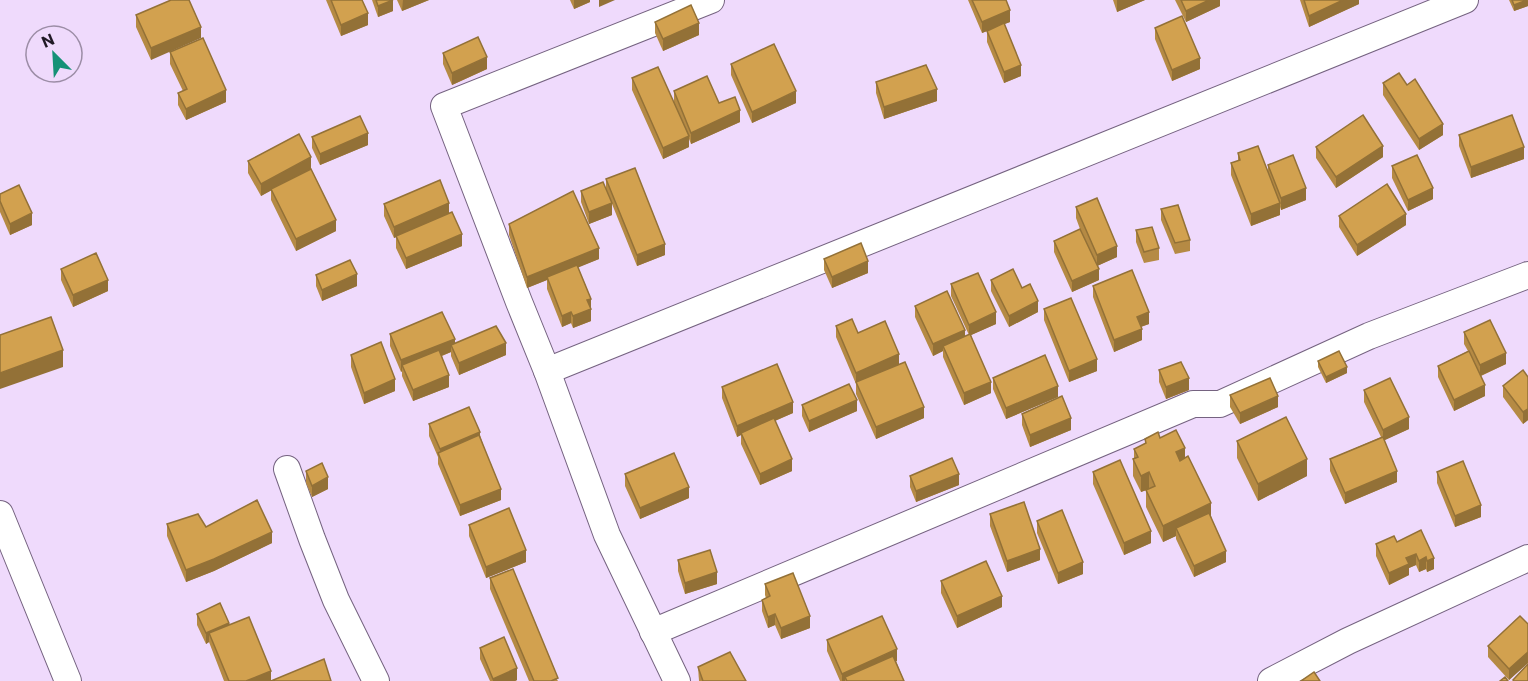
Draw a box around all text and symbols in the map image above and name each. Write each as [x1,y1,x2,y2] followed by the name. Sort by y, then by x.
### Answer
[24,24,84,84] north arrow
[38,29,57,51] text: N

